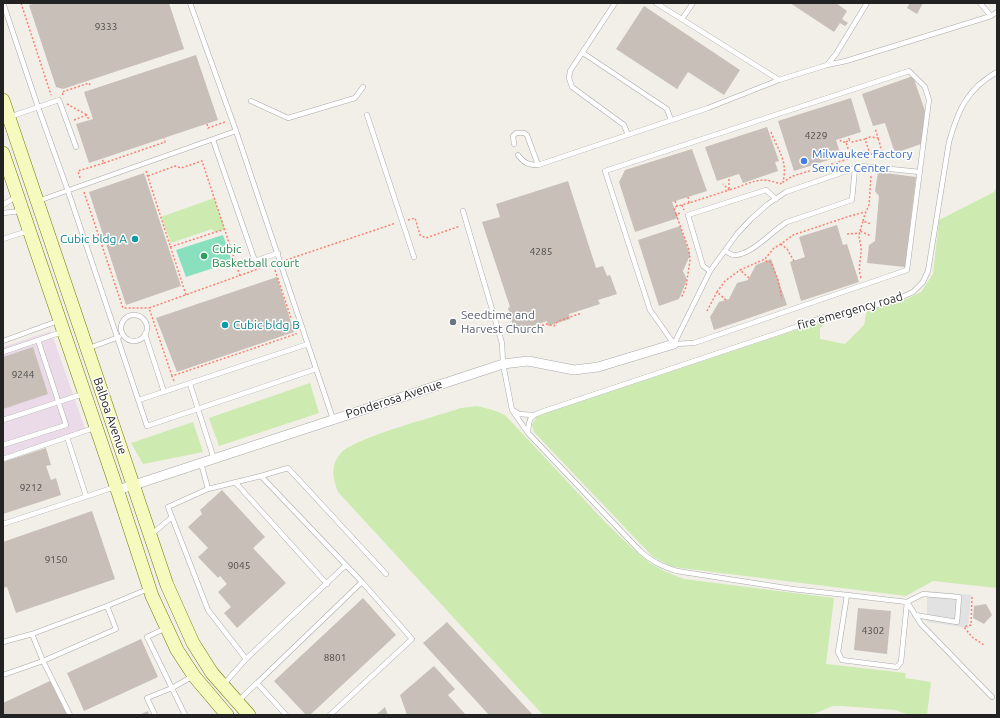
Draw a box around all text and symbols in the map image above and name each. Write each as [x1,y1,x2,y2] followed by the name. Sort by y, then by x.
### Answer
[95,21,117,33] house number: 9333
[805,130,827,142] house number: 4229
[812,147,913,175] place label: Milwaukee Factory Service Center
[799,156,809,166] marker: Milwaukee Factory Service Center
[60,232,127,246] place label: Cubic bldg A
[130,234,140,244] marker: Cubic bldg A
[212,242,299,270] place label: Cubic Basketball court
[530,246,552,258] house number: 4285
[199,251,209,261] marker: Cubic Basketball court
[796,289,904,333] street label: fire emergency road
[461,308,543,336] place label: Seedtime and Harvest Church
[448,317,458,327] marker: Seedtime and Harvest Church
[233,318,300,332] place label: Cubic bldg B
[220,320,230,330] marker: Cubic bldg B
[12,369,34,381] house number: 9244
[90,376,130,456] street label: Balboa Avenue
[344,377,444,421] street label: Ponderosa Avenue
[20,482,42,494] house number: 9212
[45,554,67,566] house number: 9150
[228,560,250,572] house number: 9045
[862,625,884,637] house number: 4302
[324,652,346,664] house number: 8801

